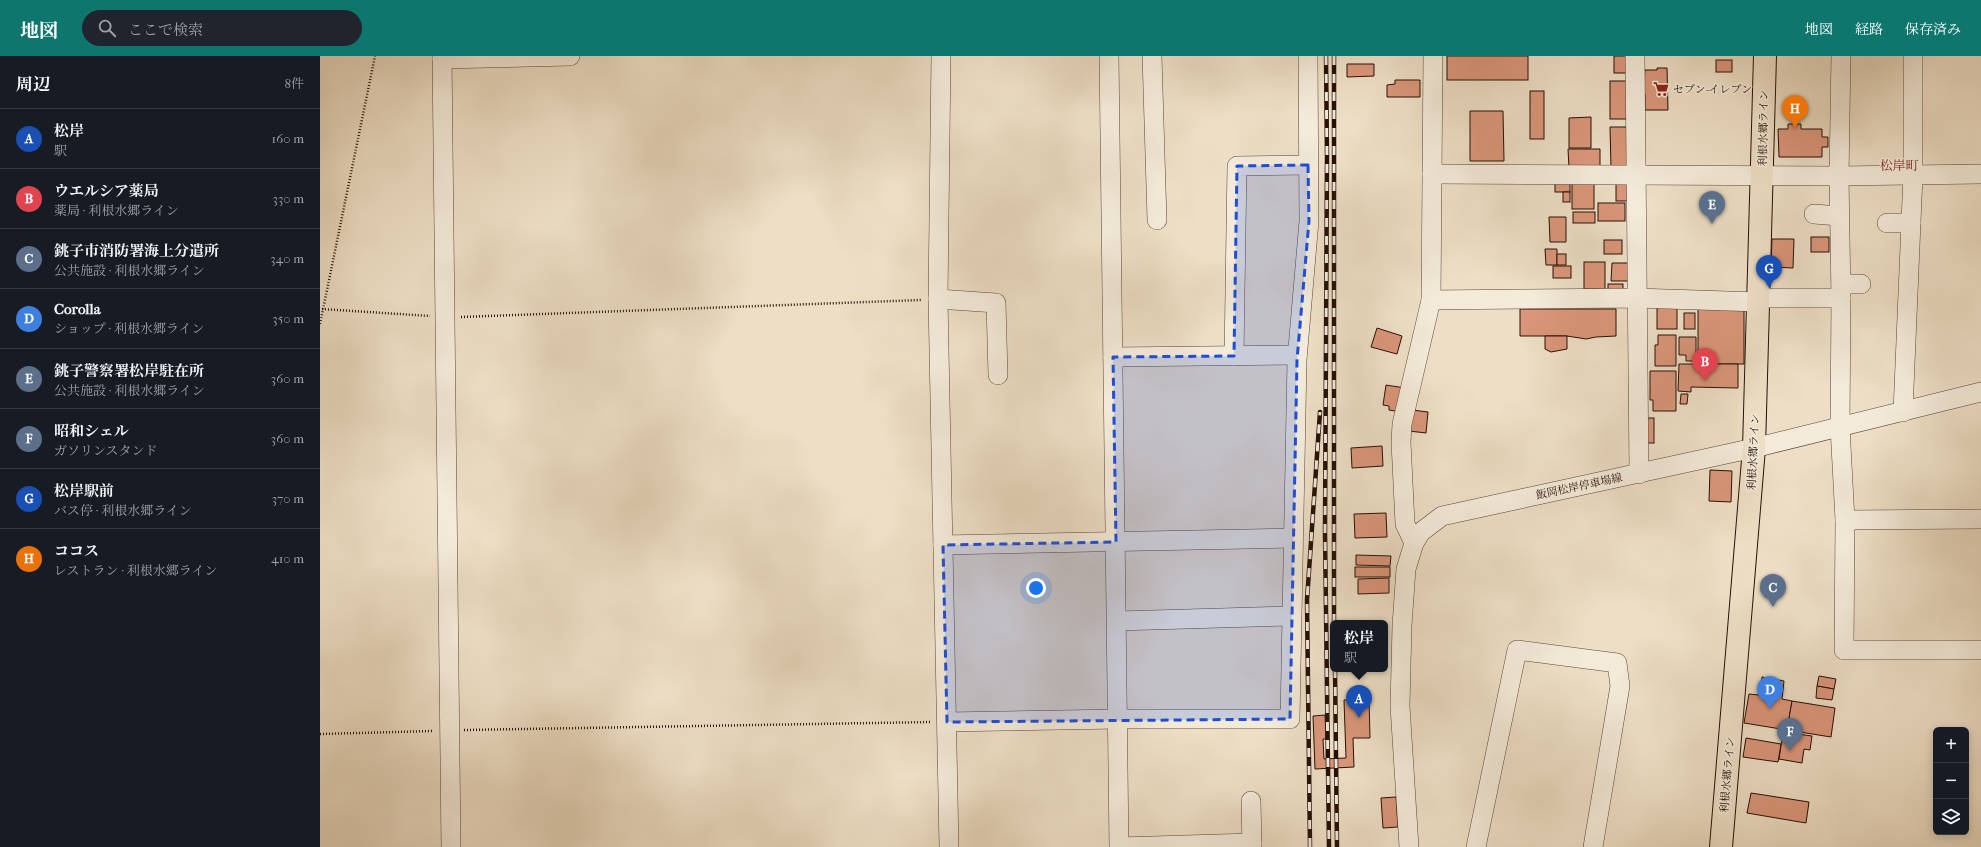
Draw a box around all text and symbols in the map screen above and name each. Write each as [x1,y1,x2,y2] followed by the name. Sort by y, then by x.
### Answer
[82,10,362,46] search box
[96,17,118,39] icon: search
[20,20,58,42] text: 地図
[128,21,203,39] text: ここで検索
[1805,21,1833,38] text: 地図
[1855,21,1883,38] text: 経路
[1905,21,1961,38] text: 保存済み
[16,74,50,94] text: 周辺
[284,76,304,91] text: 8件
[1652,80,1670,98] supermarket icon: セブン-イレブン
[1673,83,1752,96] place label: セブン-イレブン
[1756,90,1771,166] street label: 利根水郷ライン
[1782,95,1808,128] pin: H
[54,122,84,140] text: 松岸
[25,131,33,146] text: A
[272,131,304,146] text: 160 m
[54,143,67,158] text: 駅
[1879,158,1919,173] district label: 松岸町
[54,182,159,200] text: ウエルシア薬局
[25,191,33,206] text: B
[273,191,304,206] text: 330 m
[1699,191,1725,224] pin: E
[54,203,179,218] text: 薬局 · 利根水郷ライン
[54,242,219,260] text: 銚子市消防署海上分遣所
[25,251,33,266] text: C
[270,251,304,266] text: 340 m
[1756,255,1782,288] pin: G
[54,263,205,278] text: 公共施設 · 利根水郷ライン
[54,300,101,318] text: Corolla
[24,311,34,326] text: D
[272,311,304,326] text: 350 m
[54,321,205,336] text: ショップ · 利根水郷ライン
[1692,348,1718,381] pin: B
[54,362,204,380] text: 銚子警察署松岸駐在所
[25,371,33,386] text: E
[271,371,304,386] text: 360 m
[54,383,205,398] text: 公共施設 · 利根水郷ライン
[1745,413,1762,491] street label: 利根水郷ライン
[54,422,129,440] text: 昭和シェル
[26,431,32,446] text: F
[271,431,304,446] text: 360 m
[54,443,158,458] text: ガソリンスタンド
[1535,471,1623,502] street label: 飯岡松岸停車場線
[54,482,114,500] text: 松岸駅前
[24,491,34,506] text: G
[272,491,304,506] text: 370 m
[54,503,192,518] text: バス停 · 利根水郷ライン
[54,542,99,560] text: ココス
[24,551,34,566] text: H
[271,551,304,566] text: 410 m
[54,563,217,578] text: レストラン · 利根水郷ライン
[1760,574,1786,607] pin: C
[1026,578,1046,598] your location
[1330,620,1388,672] popup
[1344,629,1374,647] text: 松岸
[1344,650,1357,665] text: 駅
[1757,676,1783,709] pin: D
[1346,685,1372,718] pin: A
[1777,718,1803,751] pin: F
[1933,727,1969,835] map controls
[1933,727,1969,763] button: +
[1718,736,1737,814] street label: 利根水郷ライン
[1933,763,1969,799] button: −
[1933,799,1969,835] button: layers

